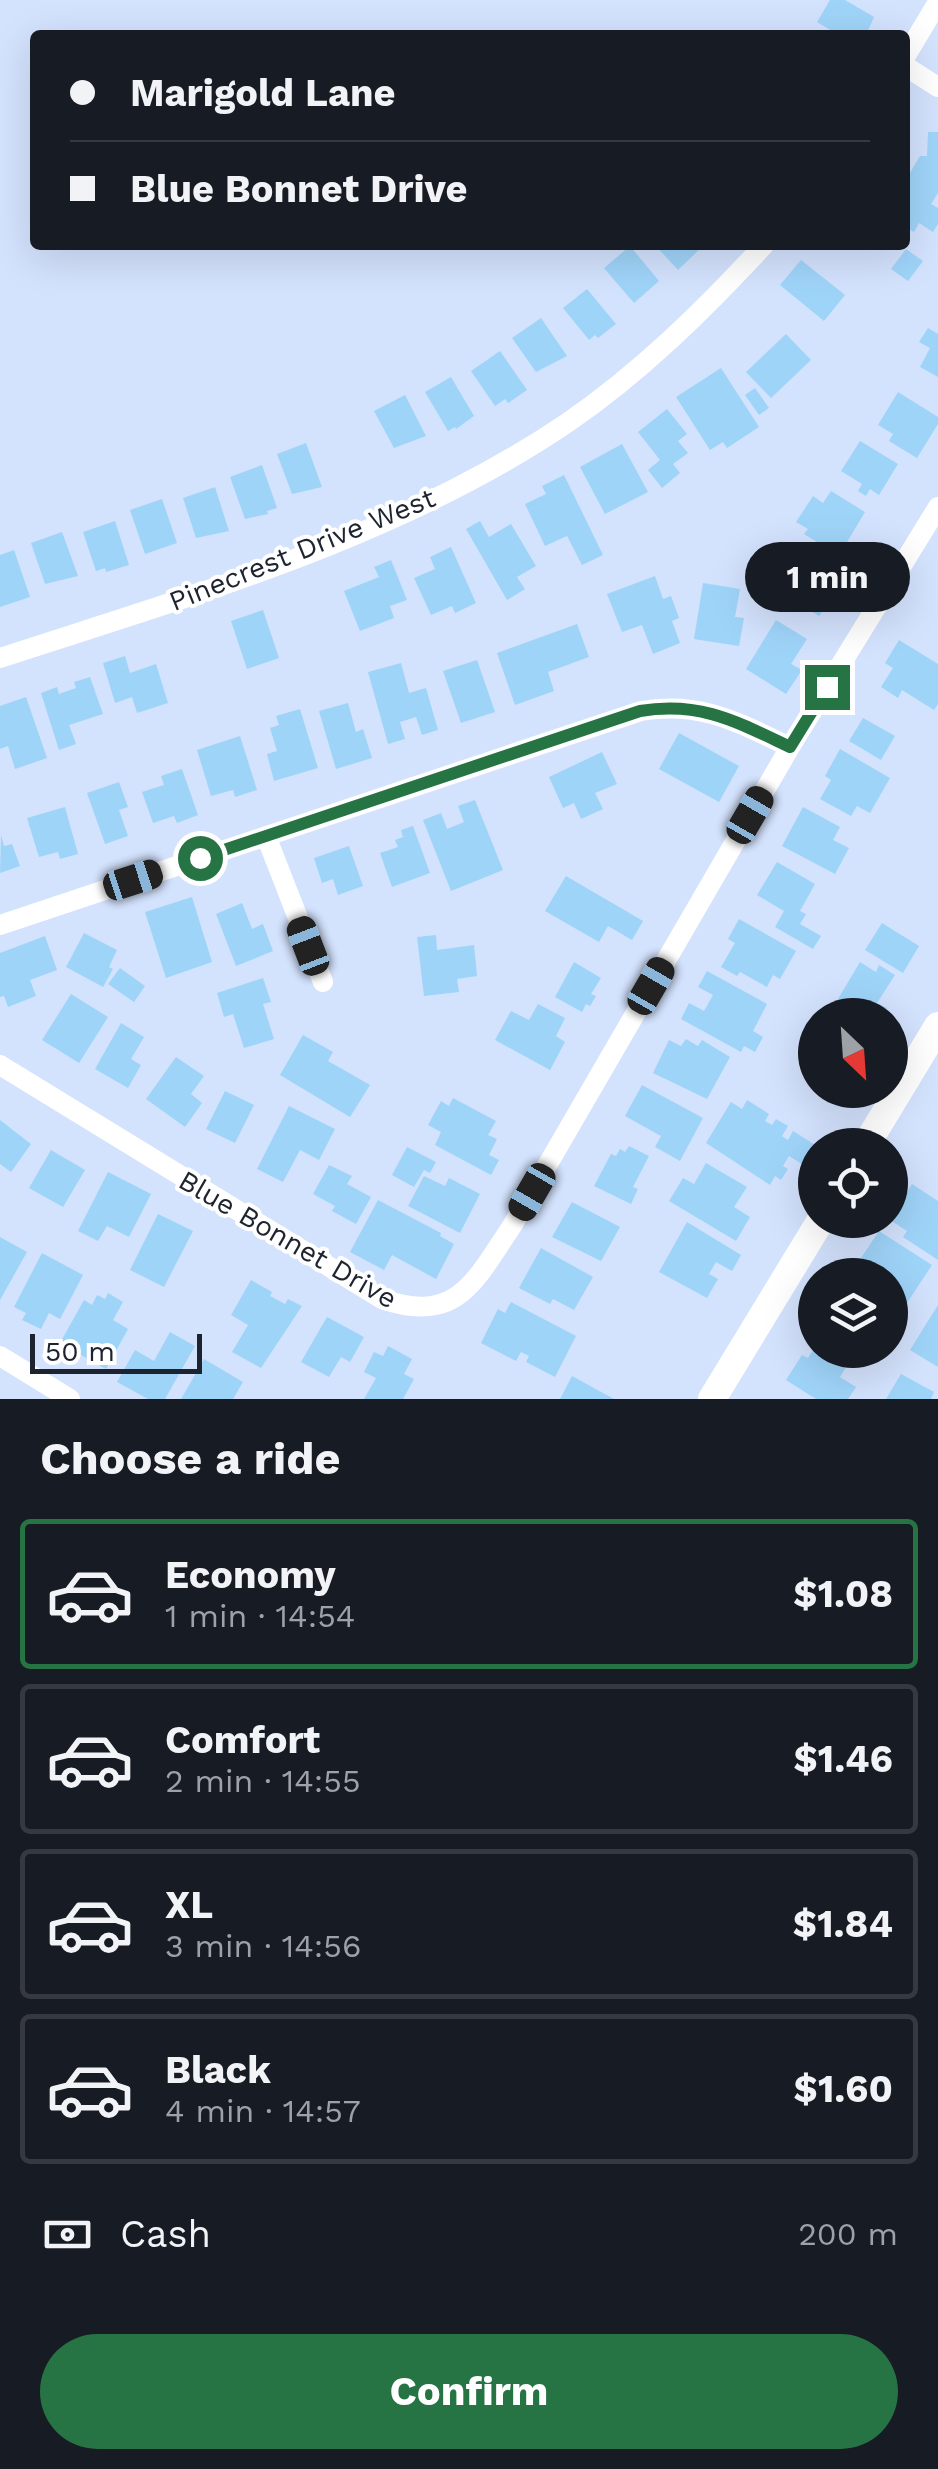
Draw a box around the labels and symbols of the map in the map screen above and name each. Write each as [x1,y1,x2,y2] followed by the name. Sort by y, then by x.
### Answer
[164,481,440,618] street label: Pinecrest Drive West
[744,542,910,612] callout: 1 min
[805,665,850,710] route end
[722,782,778,848] car
[178,836,223,881] route start
[100,856,166,904] car
[283,913,333,979] car
[623,953,679,1019] car
[798,998,908,1108] north arrow
[504,1159,560,1225] car
[173,1164,403,1315] street label: Blue Bonnet Drive
[30,1329,202,1374] scale bar

